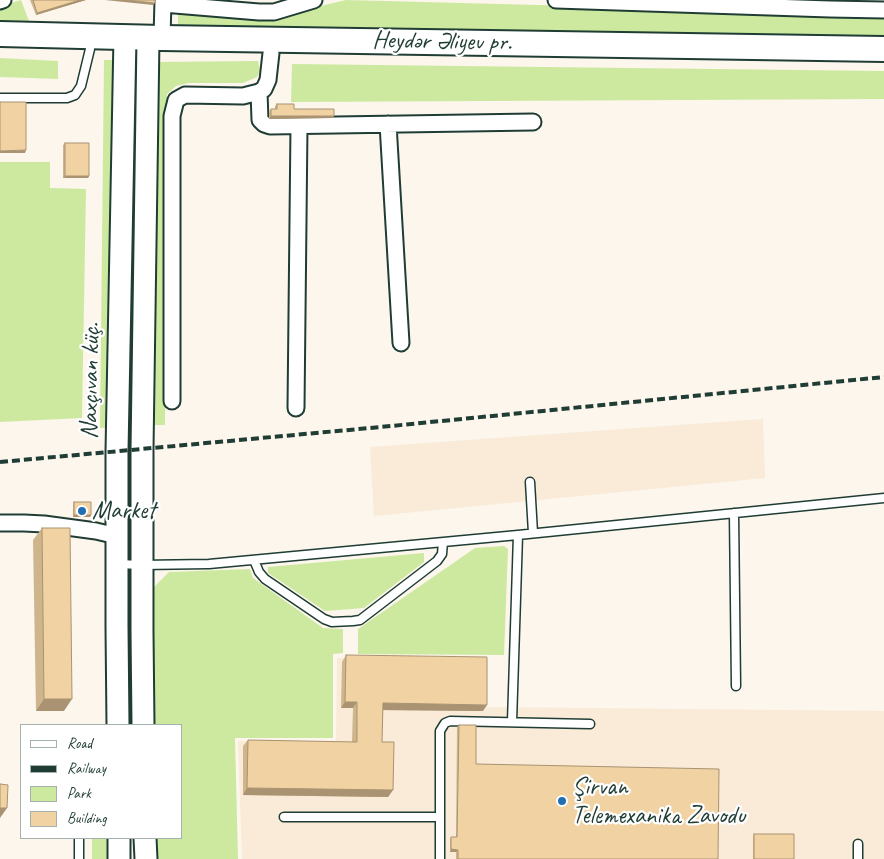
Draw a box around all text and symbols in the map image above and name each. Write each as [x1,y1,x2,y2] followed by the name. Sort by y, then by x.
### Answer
[372,26,512,58] street label: Heydər Əliyev pr.
[75,323,107,439] street label: Naxçıvan küç.
[92,496,155,526] place label: Market
[76,505,88,517] marker: Market
[20,724,182,839] legend
[67,734,92,753] text: Road
[67,759,106,778] text: Railway
[572,772,745,831] place label: Şirvan Telemexanika Zavodu
[67,784,91,803] text: Park
[556,795,568,807] marker: Şirvan Telemexanika Zavodu
[67,809,106,828] text: Building

